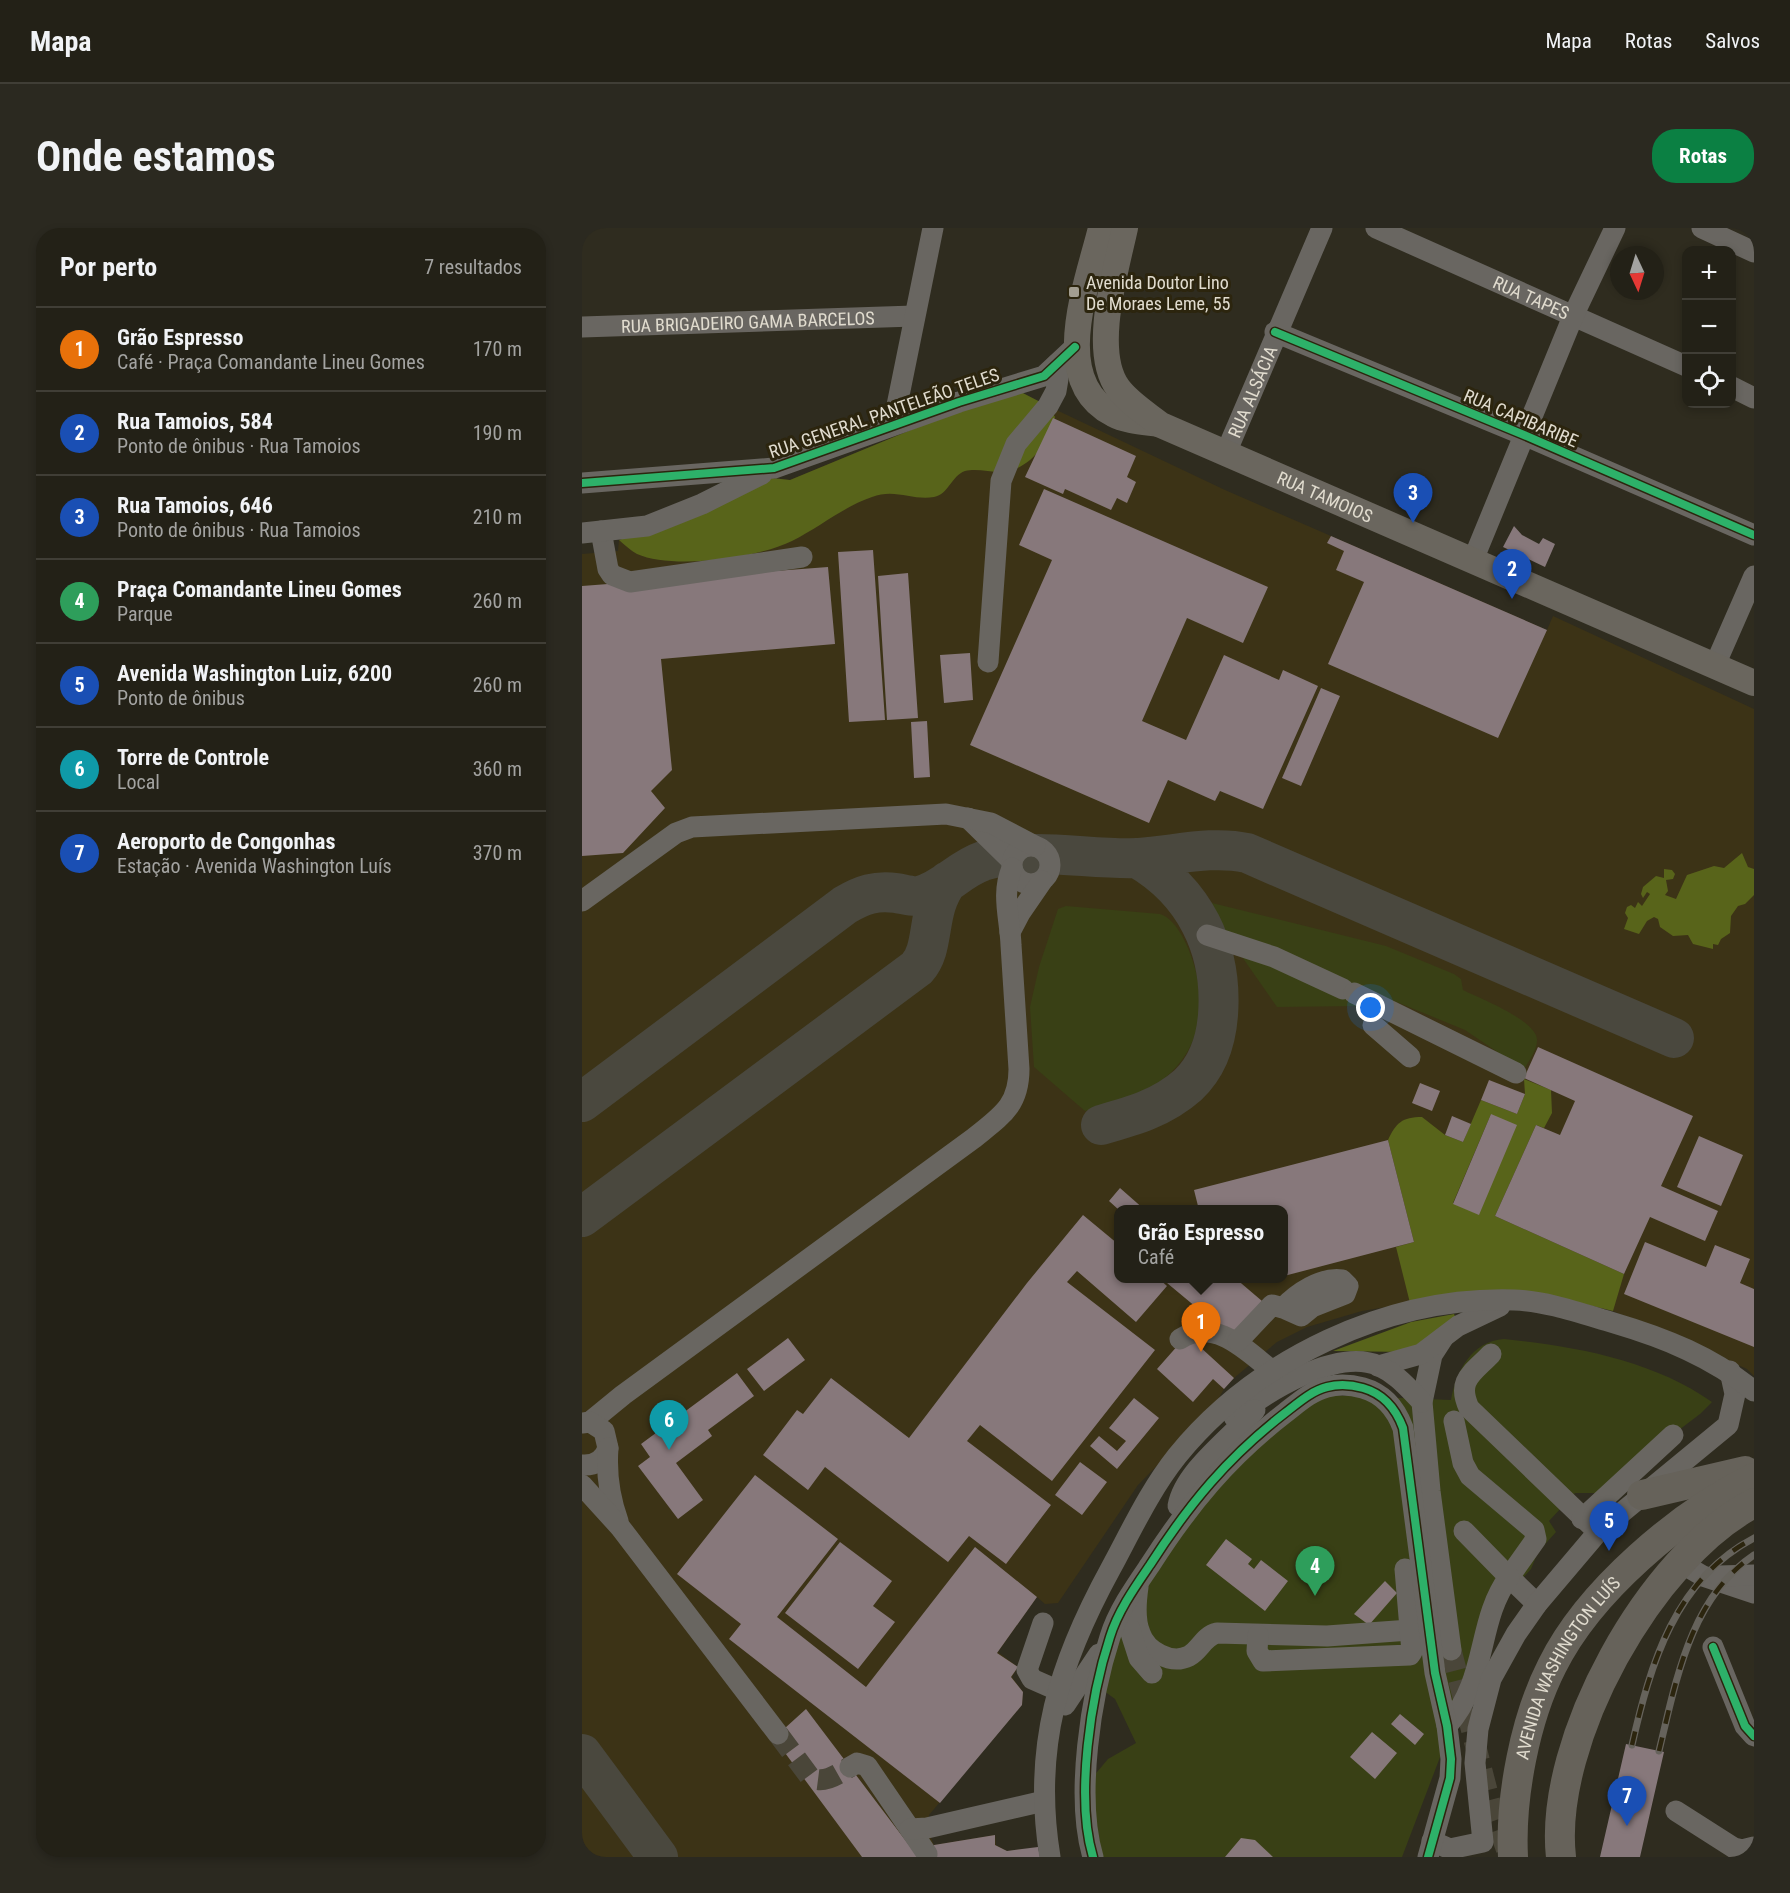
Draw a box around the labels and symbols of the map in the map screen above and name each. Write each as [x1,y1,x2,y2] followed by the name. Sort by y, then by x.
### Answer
[1610,246,1664,300] north arrow
[1490,271,1573,323] street label: RUA TAPES
[1086,272,1231,314] place label: Avenida Doutor Lino De Moraes Leme, 55
[1067,285,1081,299] marker: Avenida Doutor Lino De Moraes Leme, 55
[621,307,875,336] street label: RUA BRIGADEIRO GAMA BARCELOS
[1223,342,1281,441] street label: RUA ALSÁCIA
[766,364,1002,462] street label: RUA GENERAL PANTELEÃO TELES
[1461,384,1581,452] street label: RUA CAPIBARIBE
[1274,466,1376,526] street label: RUA TAMOIOS
[1394,474,1432,523] pin: 3
[1492,550,1532,599] pin: 2
[1356,993,1385,1022] your location
[1182,1302,1220,1352] pin: 1
[650,1400,688,1450] pin: 6
[1590,1502,1628,1551] pin: 5
[1296,1546,1334,1596] pin: 4
[1511,1572,1624,1761] street label: AVENIDA WASHINGTON LUÍS
[1608,1776,1646,1826] pin: 7

